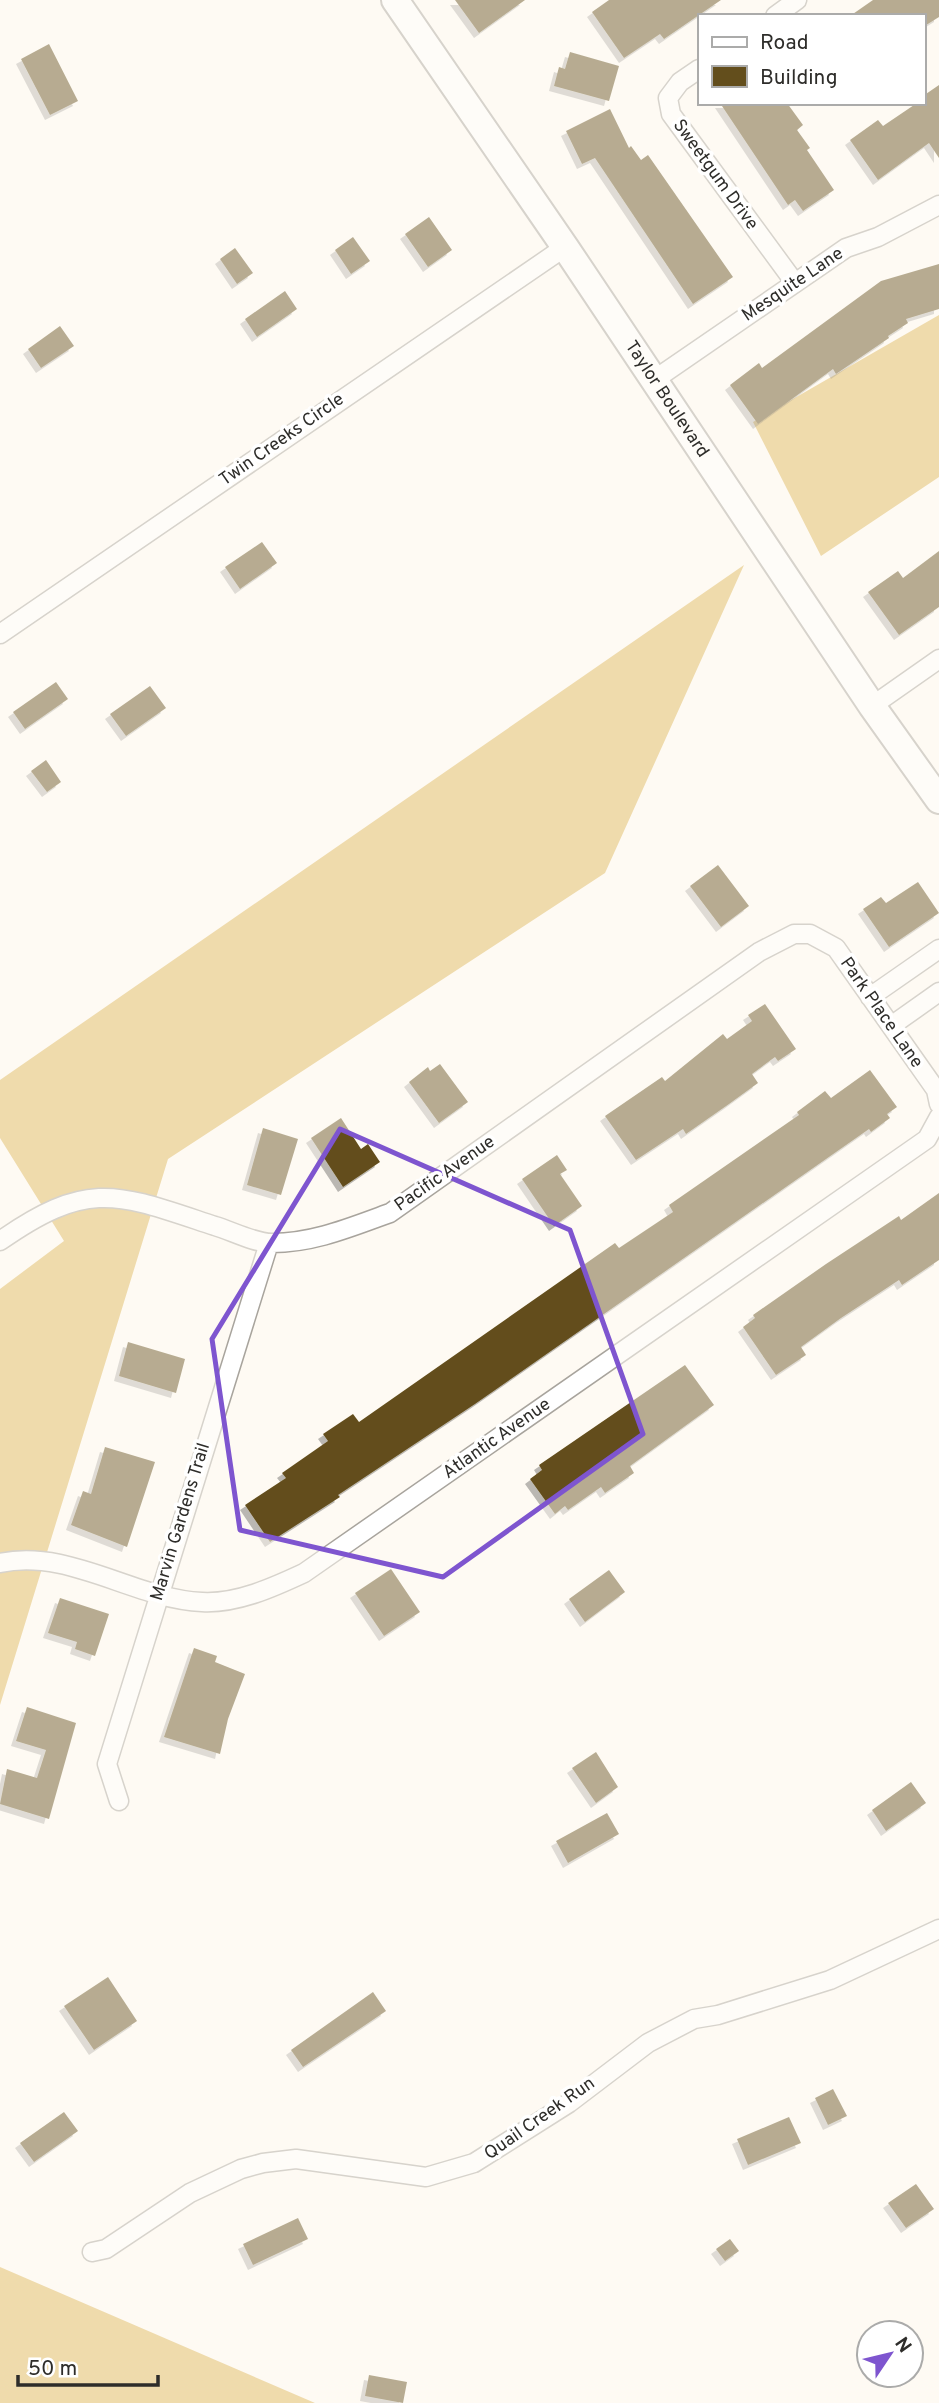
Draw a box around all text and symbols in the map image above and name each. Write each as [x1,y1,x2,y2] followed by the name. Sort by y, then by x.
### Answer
[698,14,925,105] legend
[760,30,809,57] text: Road
[760,65,838,92] text: Building
[667,115,763,235] street label: Sweetgum Drive
[738,243,848,327] street label: Mesquite Lane
[620,336,714,462] street label: Taylor Boulevard
[215,388,349,492] street label: Twin Creeks Circle
[834,953,928,1073] street label: Park Place Lane
[390,1131,500,1217] street label: Pacific Avenue
[439,1393,555,1485] street label: Atlantic Avenue
[146,1440,216,1604] street label: Marvin Gardens Trail
[480,2072,600,2166] street label: Quail Creek Run
[855,2319,925,2389] north arrow
[889,2333,916,2358] text: N
[18,2344,158,2388] scale bar
[28,2356,77,2383] text: 50 m

